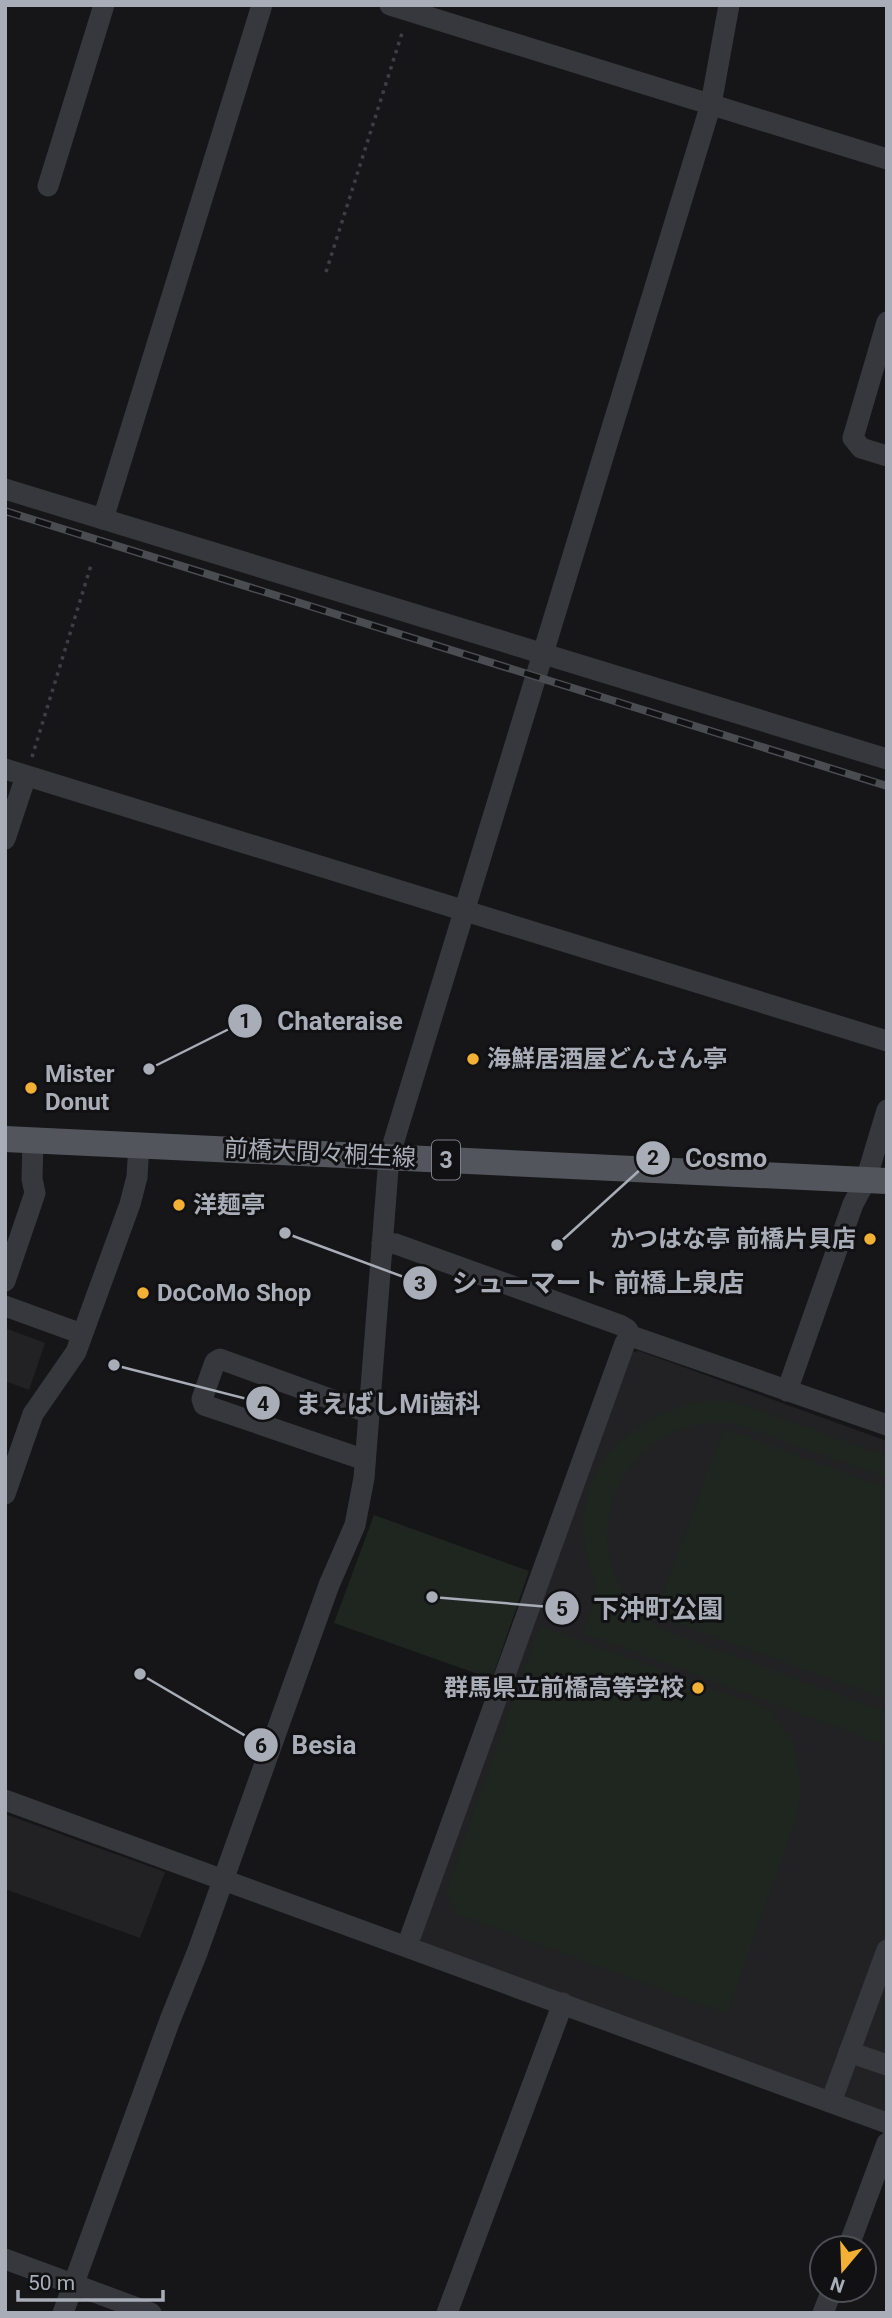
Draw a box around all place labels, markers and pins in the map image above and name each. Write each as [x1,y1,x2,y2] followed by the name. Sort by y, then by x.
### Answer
[228,997,417,1044] callout: Chateraise
[487,1045,727,1073] place label: 海鮮居酒屋どんさん亭
[465,1051,481,1067] marker: 海鮮居酒屋どんさん亭
[45,1060,115,1116] place label: Mister Donut
[23,1080,39,1096] marker: Mister Donut
[636,1134,781,1181] callout: Cosmo
[193,1191,265,1219] place label: 洋麺亭
[171,1197,187,1213] marker: 洋麺亭
[610,1225,856,1253] place label: かつはな亭 前橋片貝店
[862,1231,878,1247] marker: かつはな亭 前橋片貝店
[402,1260,758,1307] callout: シューマート 前橋上泉店
[157,1279,311,1307] place label: DoCoMo Shop
[135,1285,151,1301] marker: DoCoMo Shop
[246,1380,495,1427] callout: まえばしMi歯科
[544,1585,737,1632] callout: 下沖町公園
[444,1674,684,1702] place label: 群馬県立前橋高等学校
[690,1680,706,1696] marker: 群馬県立前橋高等学校
[243,1722,371,1769] callout: Besia

